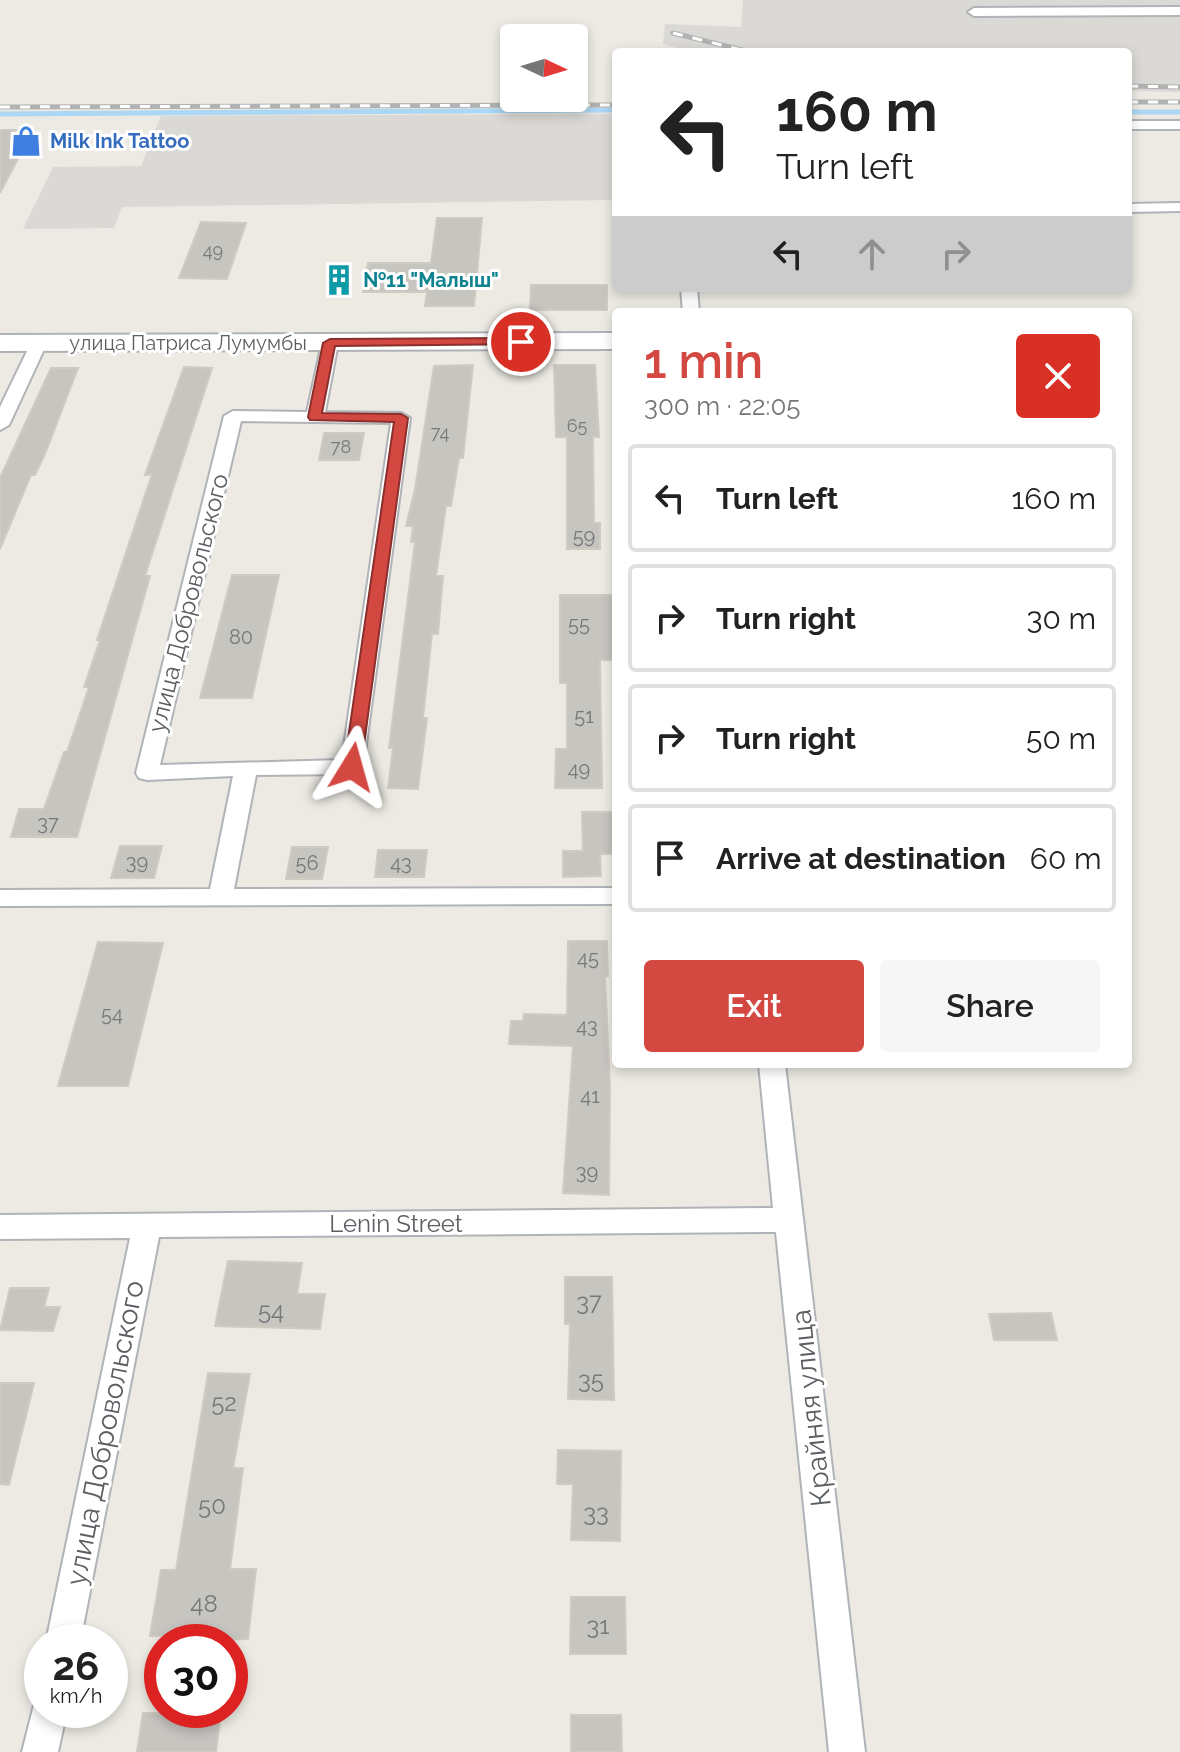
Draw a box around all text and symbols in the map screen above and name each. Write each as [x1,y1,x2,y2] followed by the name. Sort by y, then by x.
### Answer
[500,24,588,112] north arrow
[500,24,588,112] map controls
[776,78,938,144] text: 160 m
[644,80,748,184] icon: left
[9,124,43,158] shop icon: Milk Ink Tattoo
[50,129,189,153] place label: Milk Ink Tattoo
[776,145,914,187] text: Turn left
[766,232,810,276] icon: left
[850,232,894,276] icon: ahead
[934,232,978,276] icon: right
[203,240,223,261] house number: 49
[322,263,356,297] building icon: №11 "Малыш"
[363,268,499,292] place label: №11 "Малыш"
[487,308,555,376] pin
[499,320,543,364] icon: arrive
[69,331,307,355] street label: улица Патриса Лумумбы
[644,333,763,389] text: 1 min
[1016,334,1100,418] button: close
[644,391,800,421] text: 300 m · 22:05
[567,415,588,436] house number: 65
[431,422,449,443] house number: 74
[331,436,351,457] house number: 78
[142,471,234,735] street label: улица Добровольского
[648,476,692,520] icon: left
[716,481,838,516] text: Turn left
[1011,481,1096,516] text: 160 m
[573,524,595,548] house number: 59
[648,596,692,640] icon: right
[716,601,856,636] text: Turn right
[1026,601,1096,636] text: 30 m
[568,612,590,636] house number: 55
[229,625,253,649] house number: 80
[574,704,594,728] house number: 51
[648,716,692,760] icon: right
[716,721,856,756] text: Turn right
[1026,721,1096,756] text: 50 m
[310,725,394,809] position arrow
[568,757,590,781] house number: 49
[37,811,59,835] house number: 37
[648,836,692,880] icon: arrive
[716,841,1006,876] text: Arrive at destination
[1030,841,1102,876] text: 60 m
[126,850,148,874] house number: 39
[296,851,318,875] house number: 56
[390,851,412,875] house number: 43
[577,946,599,970] house number: 45
[644,960,864,1052] button: Exit
[880,960,1100,1052] button: Share
[101,1002,123,1026] house number: 54
[576,1014,598,1038] house number: 43
[580,1084,600,1108] house number: 41
[576,1160,598,1184] house number: 39
[329,1209,463,1238] street label: Lenin Street
[59,1278,151,1588] street label: улица Добровольского
[576,1287,602,1316] house number: 37
[258,1296,284,1325] house number: 54
[784,1308,838,1508] street label: Крайняя улица
[578,1365,604,1394] house number: 35
[211,1388,237,1417] house number: 52
[198,1491,226,1520] house number: 50
[583,1498,609,1527] house number: 33
[190,1589,218,1618] house number: 48
[586,1611,610,1640] house number: 31
[144,1624,248,1728] speed limit sign: 30
[53,1642,99,1689] text: 26
[50,1684,102,1708] text: km/h

